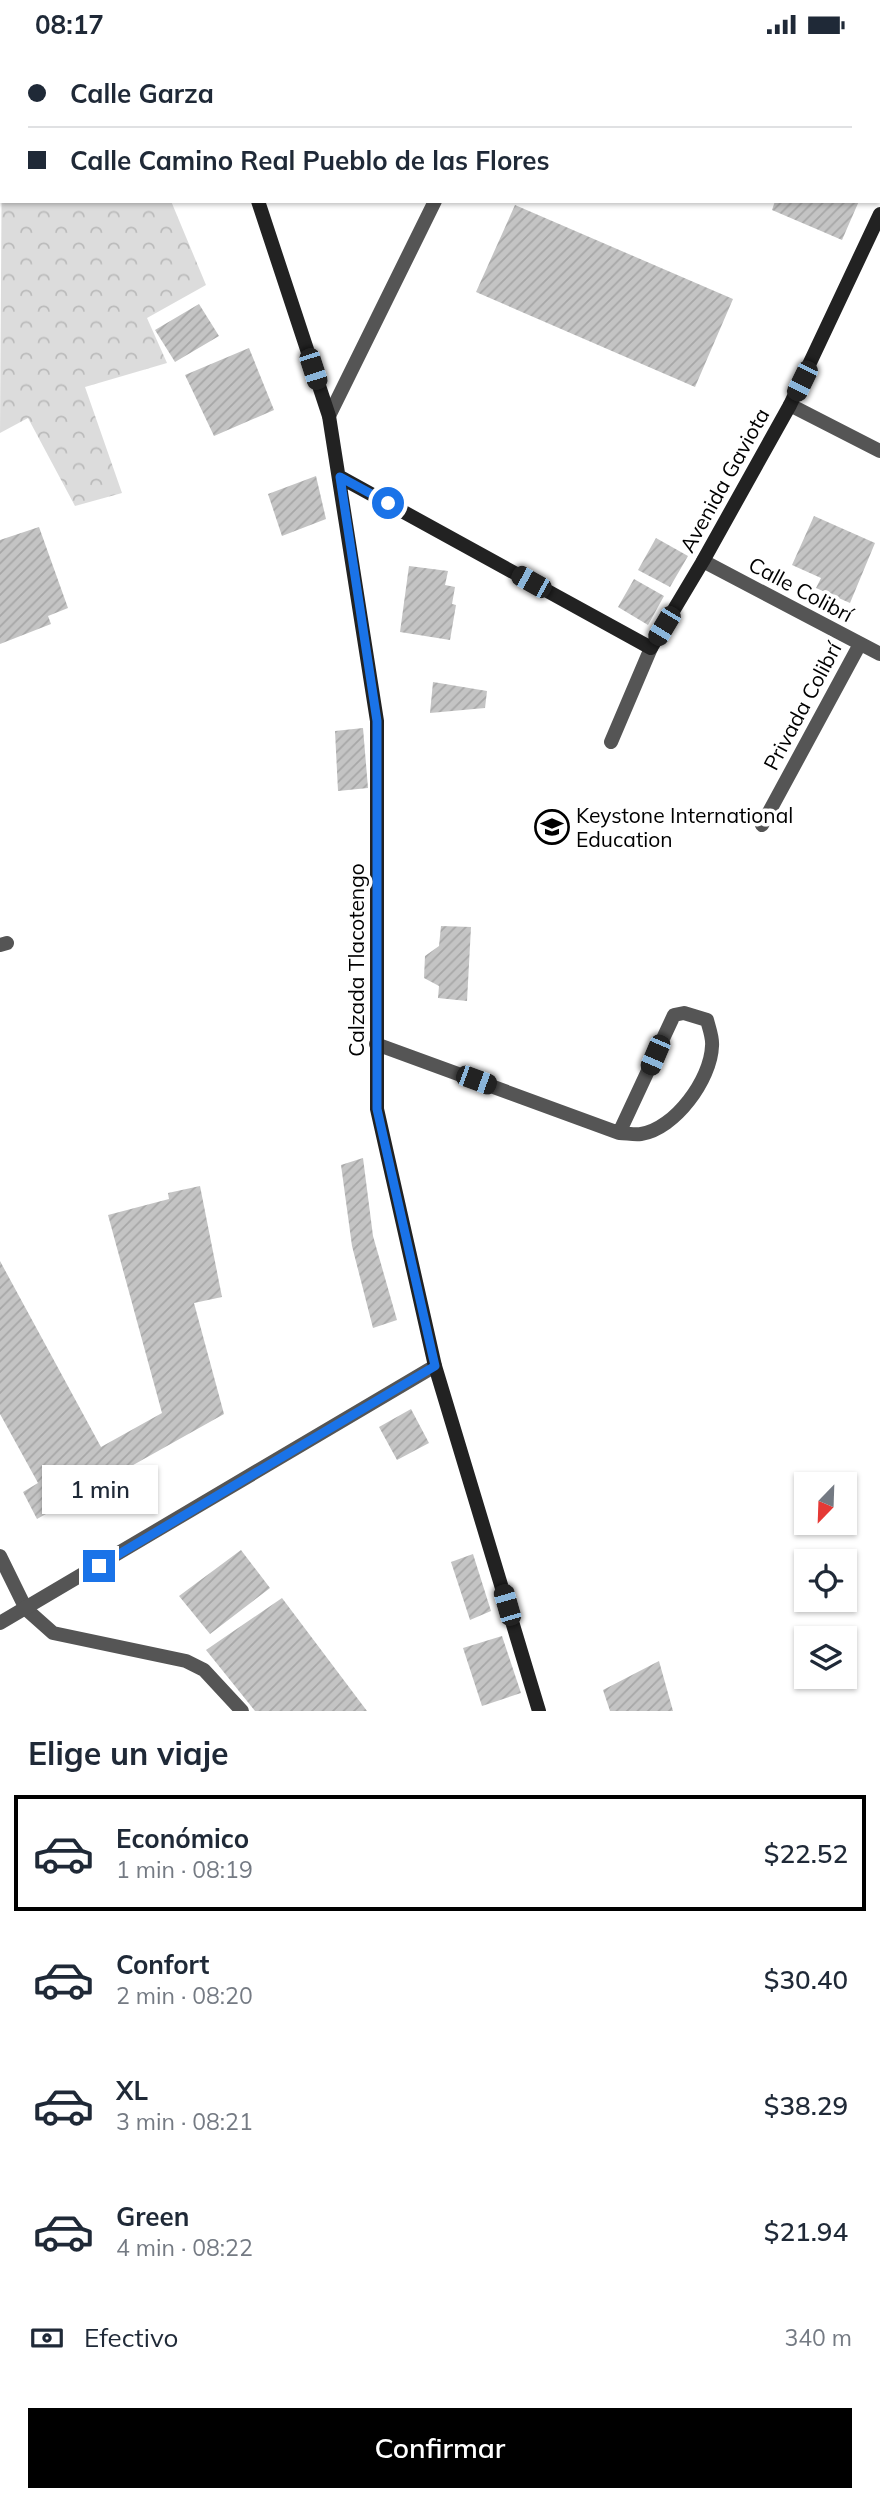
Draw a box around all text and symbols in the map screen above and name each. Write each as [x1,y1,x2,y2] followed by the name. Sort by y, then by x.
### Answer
[35,8,104,41] text: 08:17
[70,77,214,110] text: Calle Garza
[70,144,550,177] text: Calle Camino Real Pueblo de las Flores
[297,346,330,392] car
[784,358,821,404] car
[674,403,774,557] street label: Avenida Gaviota
[372,487,404,519] route start
[744,551,858,628] street label: Calle Colibrí
[508,563,555,601] car
[645,603,684,649] car
[757,637,847,774] street label: Privada Colibrí
[576,802,793,852] place label: Keystone International Education
[533,808,571,846] school or university icon: Keystone International Education
[343,863,369,1057] street label: Calzada Tlacotengo
[638,1032,673,1078] car
[453,1063,500,1097] car
[41,1465,157,1513] callout: 1 min
[794,1472,858,1535] north arrow
[794,1472,857,1689] map controls
[70,1475,130,1504] text: 1 min
[794,1549,857,1612] button: locate
[83,1550,115,1582] route end
[492,1582,523,1628] car
[794,1626,857,1689] button: layers
[28,1733,229,1773] text: Elige un viaje
[32,1822,95,1885] icon: car
[116,1822,249,1855] text: Económico
[764,1837,848,1870] text: $22.52
[116,1855,253,1884] text: 1 min · 08:19
[32,1948,95,2011] icon: car
[116,1948,209,1981] text: Confort
[764,1963,848,1996] text: $30.40
[116,1981,253,2010] text: 2 min · 08:20
[32,2074,95,2137] icon: car
[116,2074,148,2107] text: XL
[764,2089,848,2122] text: $38.29
[116,2107,253,2136] text: 3 min · 08:21
[32,2200,95,2263] icon: car
[116,2200,189,2233] text: Green
[764,2215,848,2248] text: $21.94
[116,2233,253,2262] text: 4 min · 08:22
[28,2319,66,2357] icon: cash
[84,2321,178,2354] text: Efectivo
[784,2323,852,2352] text: 340 m
[28,2408,852,2488] button: Confirmar

